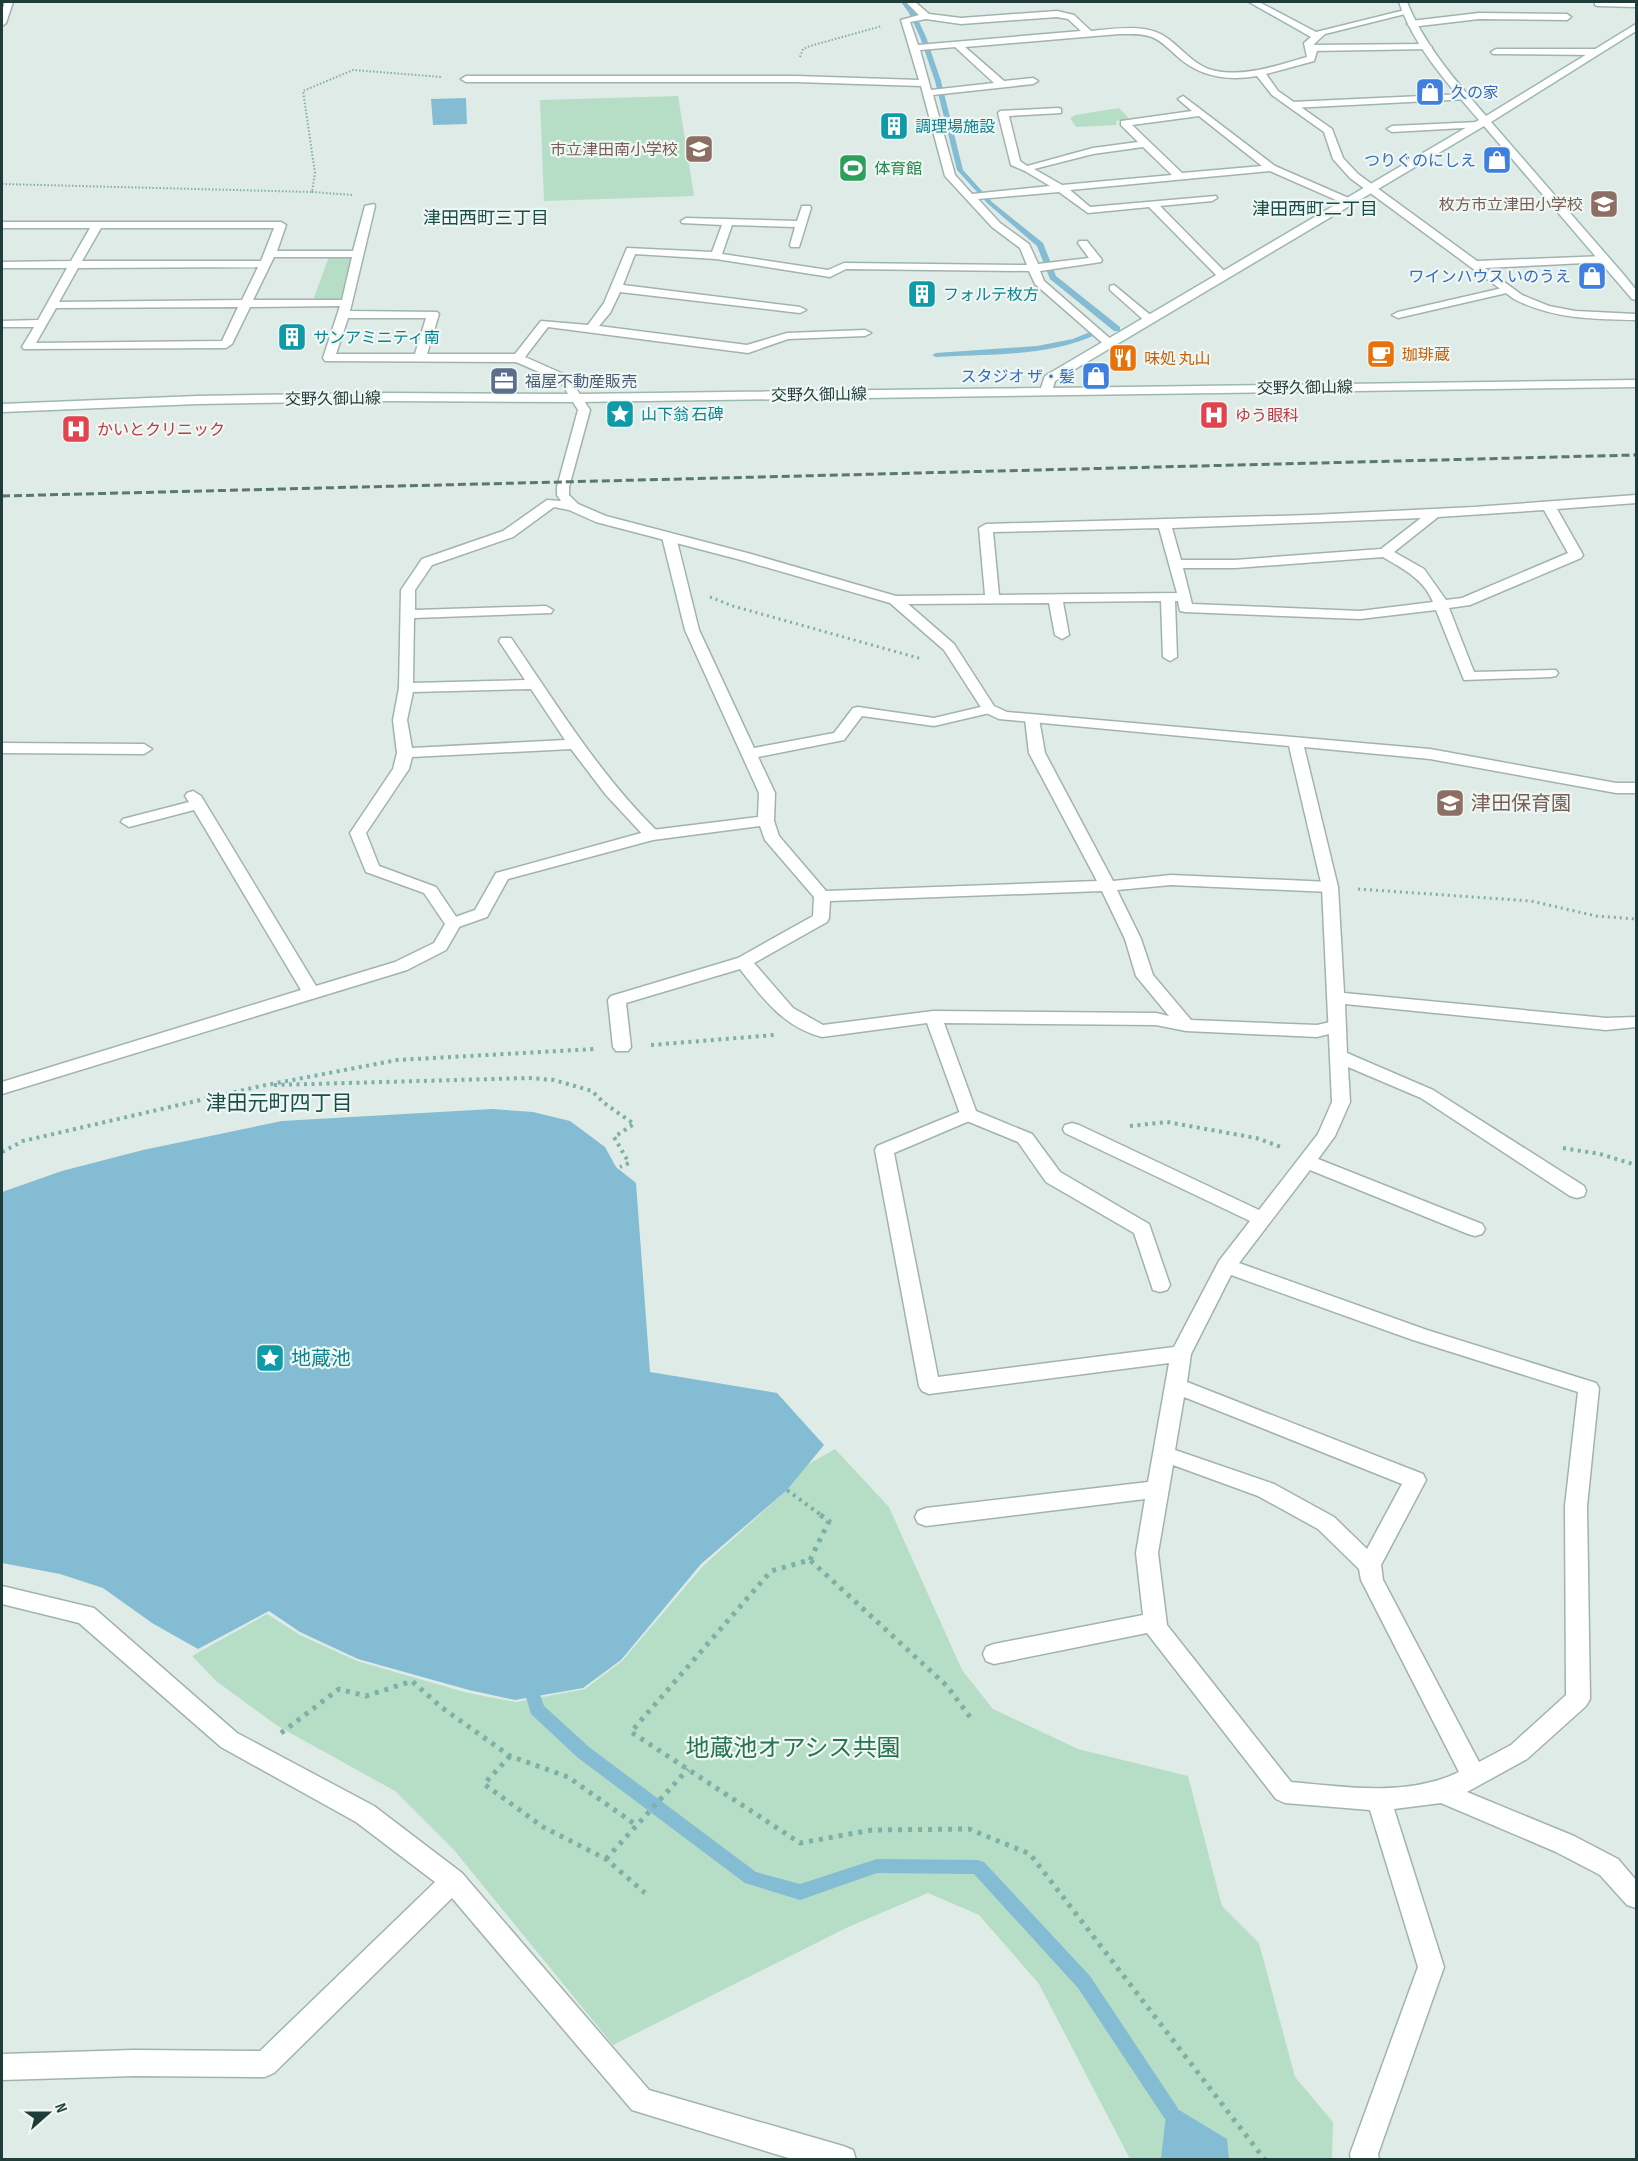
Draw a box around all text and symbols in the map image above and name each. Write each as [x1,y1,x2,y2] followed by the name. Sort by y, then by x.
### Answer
[1414,76,1446,108] shop icon: 久の家
[1451,84,1499,103] place label: 久の家
[878,110,910,142] building icon: 調理場施設
[915,118,995,137] place label: 調理場施設
[683,133,715,165] school or university icon: 市立津田南小学校
[550,141,678,160] place label: 市立津田南小学校
[1481,144,1513,176] shop icon: つりぐのにしえ
[837,152,869,184] sports icon: 体育館
[1364,152,1476,171] place label: つりぐのにしえ
[874,160,922,179] place label: 体育館
[1588,188,1620,220] school or university icon: 枚方市立津田小学校
[1439,196,1583,215] place label: 枚方市立津田小学校
[1252,199,1378,220] district label: 津田西町二丁目
[423,208,549,229] district label: 津田西町三丁目
[1576,260,1608,292] shop icon: ワインハウス いのうえ
[1408,268,1571,287] place label: ワインハウス いのうえ
[906,278,938,310] building icon: フォルテ枚方
[943,286,1039,305] place label: フォルテ枚方
[276,321,308,353] building icon: サンアミニティ南
[313,329,440,348] place label: サンアミニティ南
[1365,338,1397,370] cafe icon: 珈琲蔵
[1107,342,1139,374] restaurant icon: 味処 丸山
[1402,346,1450,365] place label: 珈琲蔵
[1144,350,1211,369] place label: 味処 丸山
[1080,360,1112,392] shop icon: スタジオ ザ・髪
[488,365,520,397] office icon: 福屋不動産販売
[960,368,1075,387] place label: スタジオ ザ・髪
[525,373,637,392] place label: 福屋不動産販売
[1257,378,1353,399] street label: 交野久御山線
[771,385,867,406] street label: 交野久御山線
[285,389,381,410] street label: 交野久御山線
[604,398,636,430] place icon: 山下翁 石碑
[1198,399,1230,431] hospital icon: ゆう眼科
[641,406,724,425] place label: 山下翁 石碑
[1235,407,1299,426] place label: ゆう眼科
[60,413,92,445] hospital icon: かいとクリニック
[97,421,225,440] place label: かいとクリニック
[1434,787,1466,819] school or university icon: 津田保育園
[1471,792,1571,816] place label: 津田保育園
[206,1091,353,1116] district label: 津田元町四丁目
[254,1342,286,1374] place icon: 地蔵池
[291,1347,351,1371] place label: 地蔵池
[685,1734,901,1763] park label: 地蔵池オアシス共園
[18,2083,78,2143] north arrow
[50,2101,71,2116] text: N

